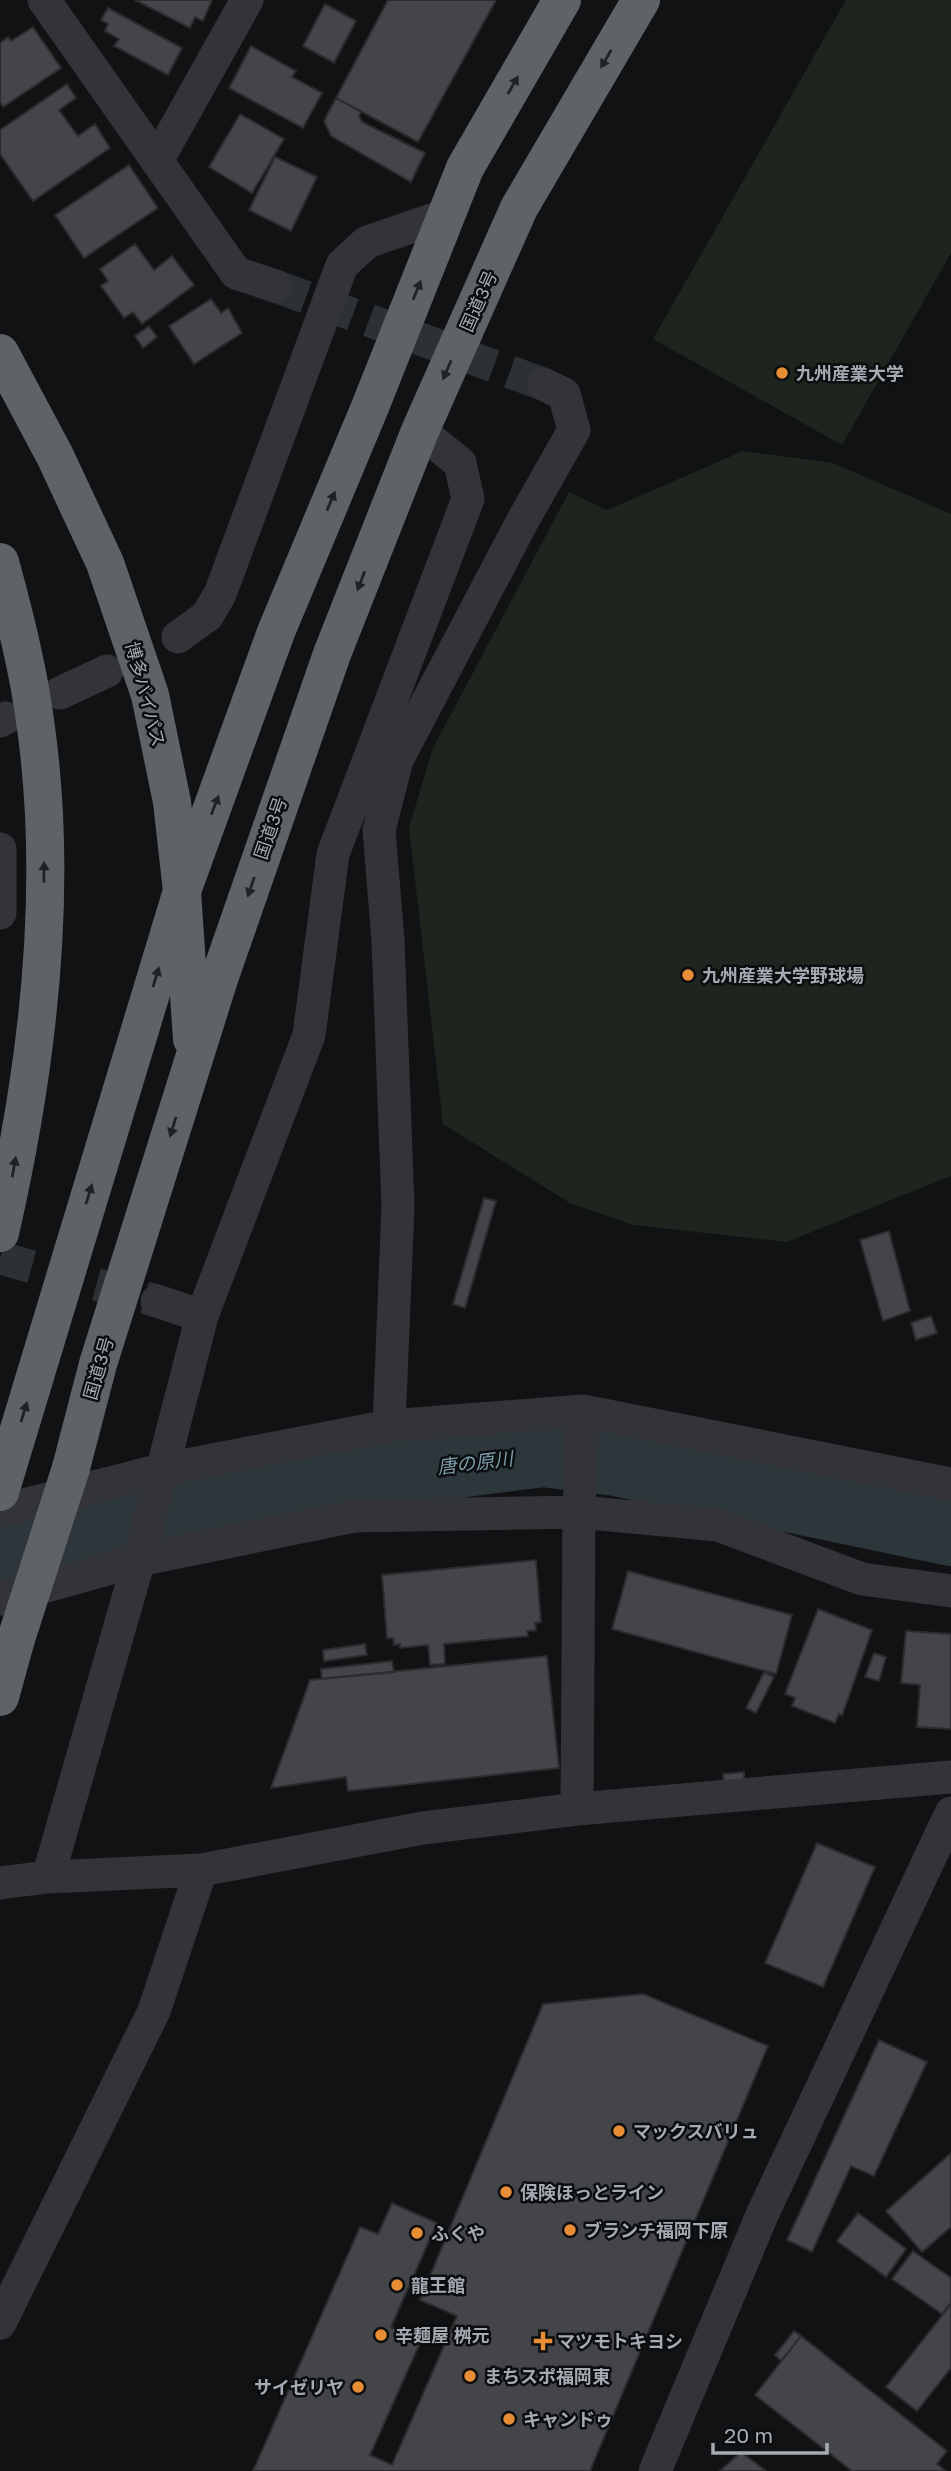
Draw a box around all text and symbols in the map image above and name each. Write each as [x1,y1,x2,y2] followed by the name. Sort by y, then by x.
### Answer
[601,49,613,69] one-way arrow
[507,75,519,94] one-way arrow
[455,267,501,335] street label: 国道3号
[411,279,422,300] one-way arrow
[441,360,453,380] one-way arrow
[796,362,904,384] place label: 九州産業大学
[774,365,790,381] marker: 九州産業大学
[326,490,337,511] one-way arrow
[355,570,366,591] one-way arrow
[121,639,171,749] street label: 博多バイパス
[210,794,221,815] one-way arrow
[249,794,291,862] street label: 国道3号
[38,861,50,883] one-way arrow
[245,876,255,897] one-way arrow
[702,964,864,986] place label: 九州産業大学野球場
[151,966,162,987] one-way arrow
[680,967,696,983] marker: 九州産業大学野球場
[167,1117,177,1138] one-way arrow
[9,1156,20,1178] one-way arrow
[85,1184,95,1205] one-way arrow
[79,1334,117,1402] street label: 国道3号
[19,1402,29,1423] one-way arrow
[436,1446,516,1478] water label: 唐の原川
[633,2120,758,2142] place label: マックスバリュ
[611,2123,627,2139] marker: マックスバリュ
[520,2181,664,2203] place label: 保険ほっとライン
[498,2184,514,2200] marker: 保険ほっとライン
[584,2219,728,2241] place label: ブランチ福岡下原
[431,2222,485,2244] place label: ふくや
[562,2222,578,2238] marker: ブランチ福岡下原
[409,2225,425,2241] marker: ふくや
[411,2274,465,2296] place label: 龍王館
[389,2277,405,2293] marker: 龍王館
[395,2324,490,2346] place label: 辛麺屋 桝元
[373,2327,389,2343] marker: 辛麺屋 桝元
[557,2330,683,2352] place label: マツモトキヨシ
[535,2333,551,2349] marker: マツモトキヨシ
[484,2365,610,2387] place label: まちスポ福岡東
[462,2368,478,2384] marker: まちスポ福岡東
[254,2376,344,2398] place label: サイゼリヤ
[350,2379,366,2395] marker: サイゼリヤ
[523,2408,613,2430] place label: キャンドゥ
[501,2411,517,2427] marker: キャンドゥ
[713,2412,827,2456] scale bar
[724,2422,773,2448] text: 20 m

